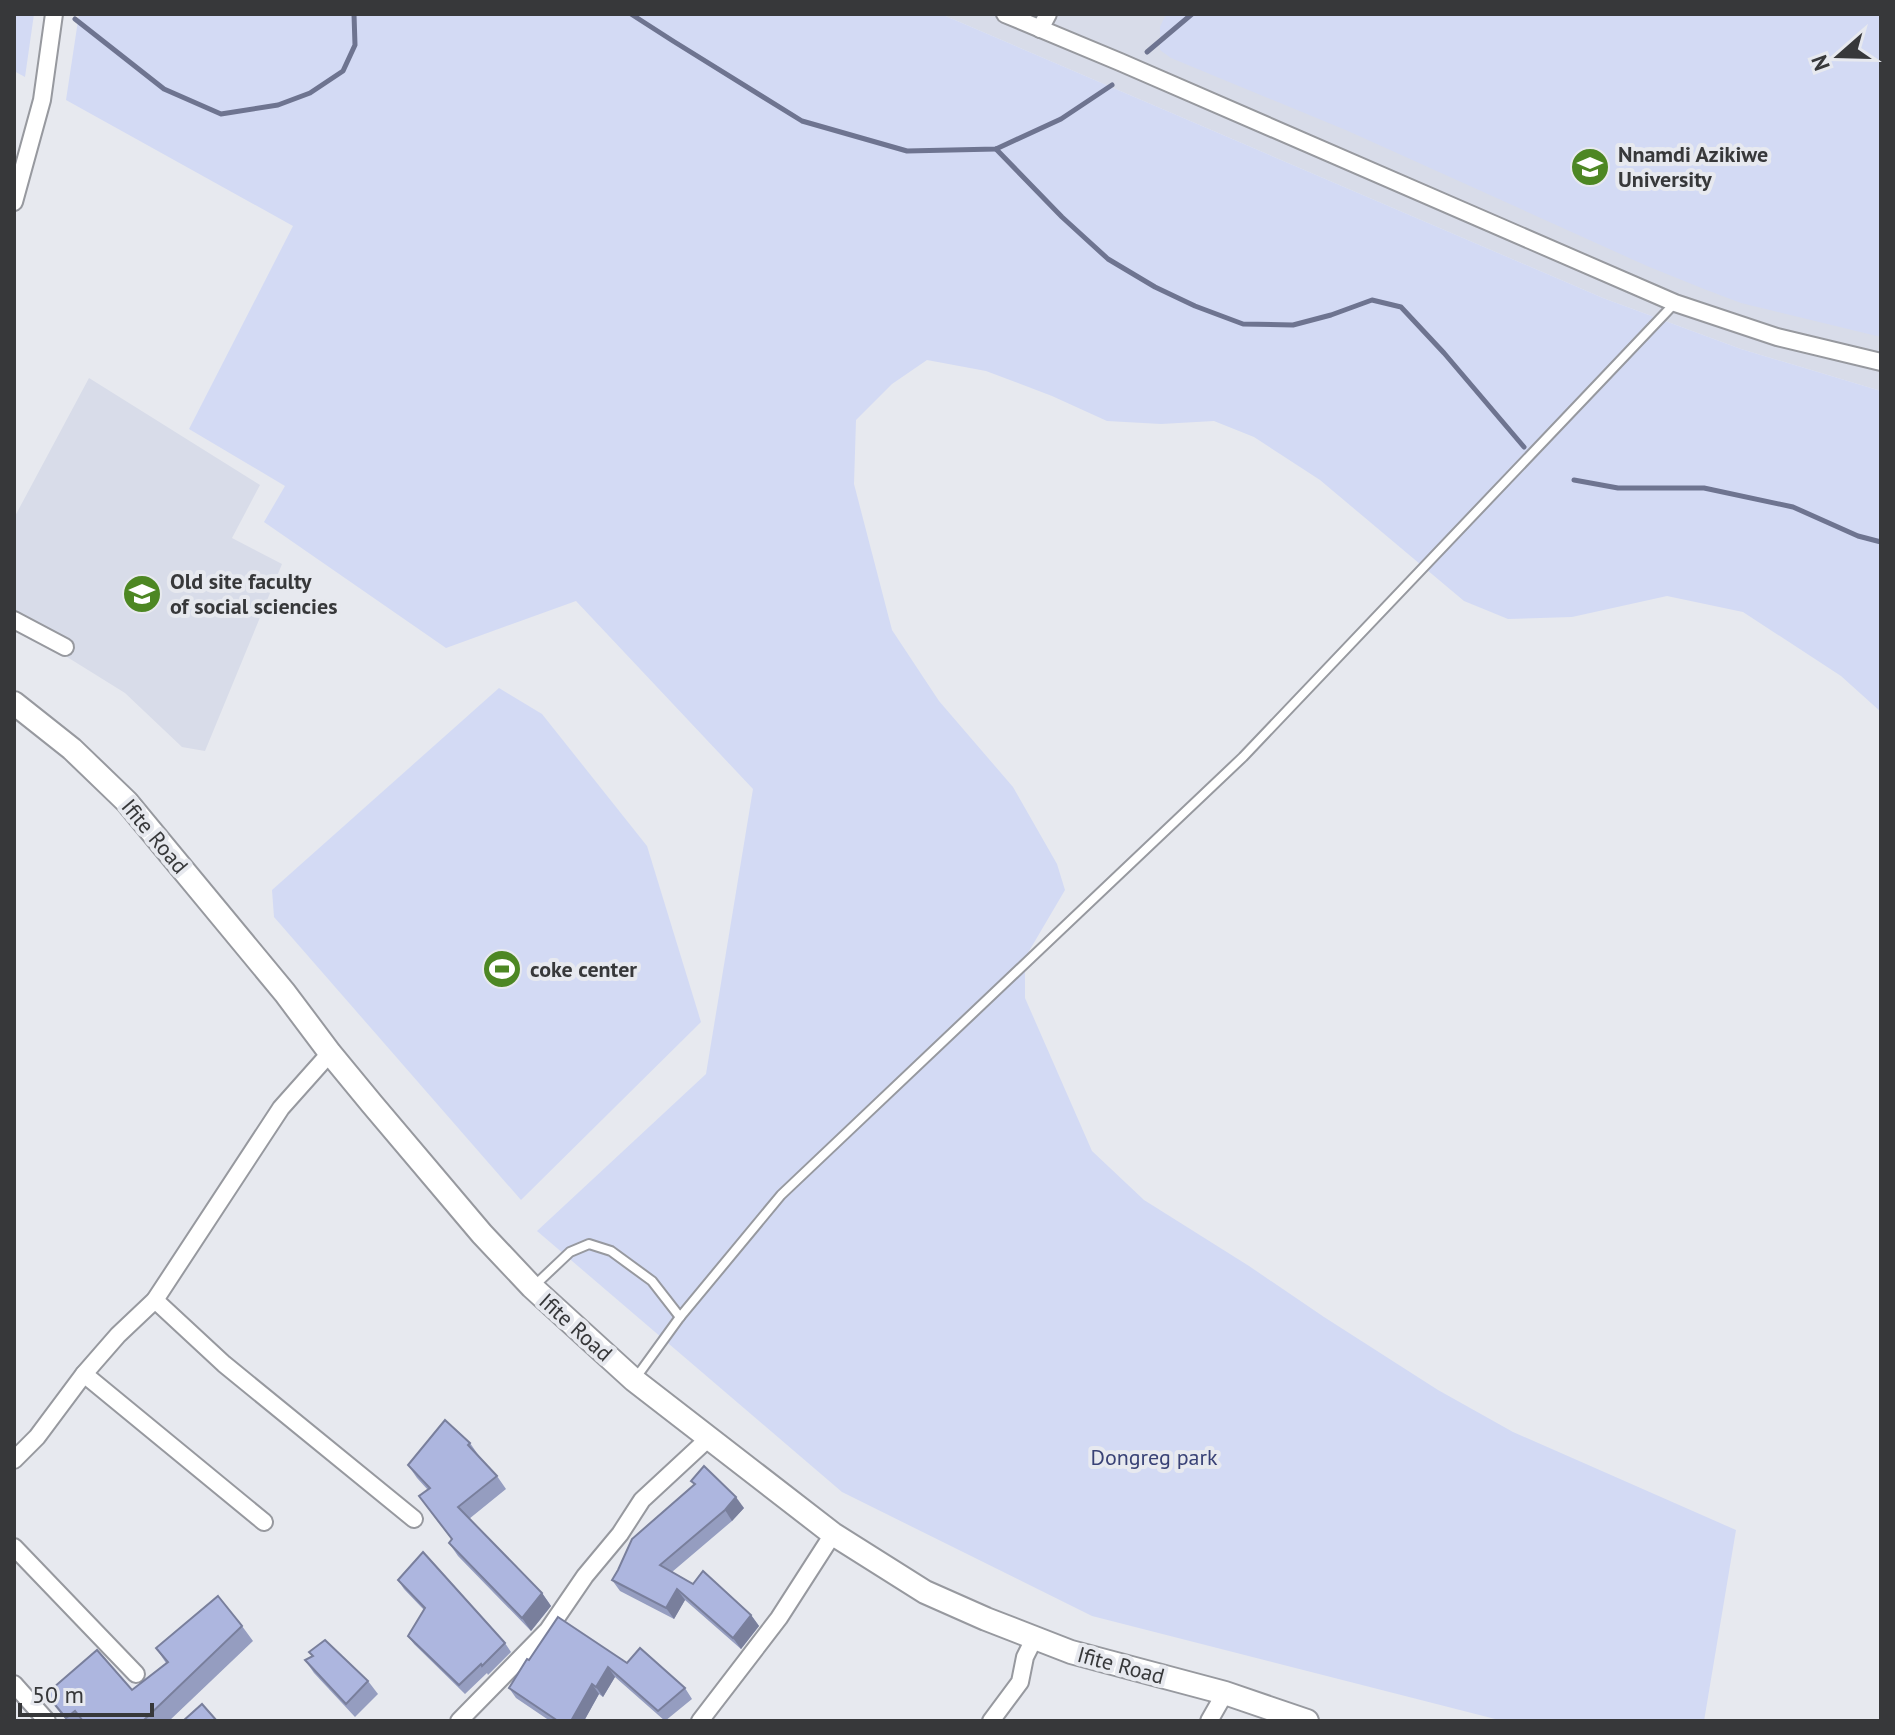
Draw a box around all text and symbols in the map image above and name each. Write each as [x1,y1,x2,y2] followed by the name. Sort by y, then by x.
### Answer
[1799,16,1879,96] north arrow
[1805,51,1836,74] text: N
[1618,140,1768,193] place label: Nnamdi Azikiwe University
[1569,146,1611,188] school or university icon: Nnamdi Azikiwe University
[170,567,337,620] place label: Old site faculty of social sciencies
[121,573,163,615] school or university icon: Old site faculty of social sciencies
[116,793,194,879] street label: Ifite Road
[481,948,523,990] sports icon: coke center
[530,955,637,983] place label: coke center
[534,1287,618,1367] street label: Ifite Road
[1091,1443,1218,1471] park label: Dongreg park
[1074,1640,1168,1690] street label: Ifite Road
[20,1667,152,1717] scale bar
[32,1679,84,1710] text: 50 m

